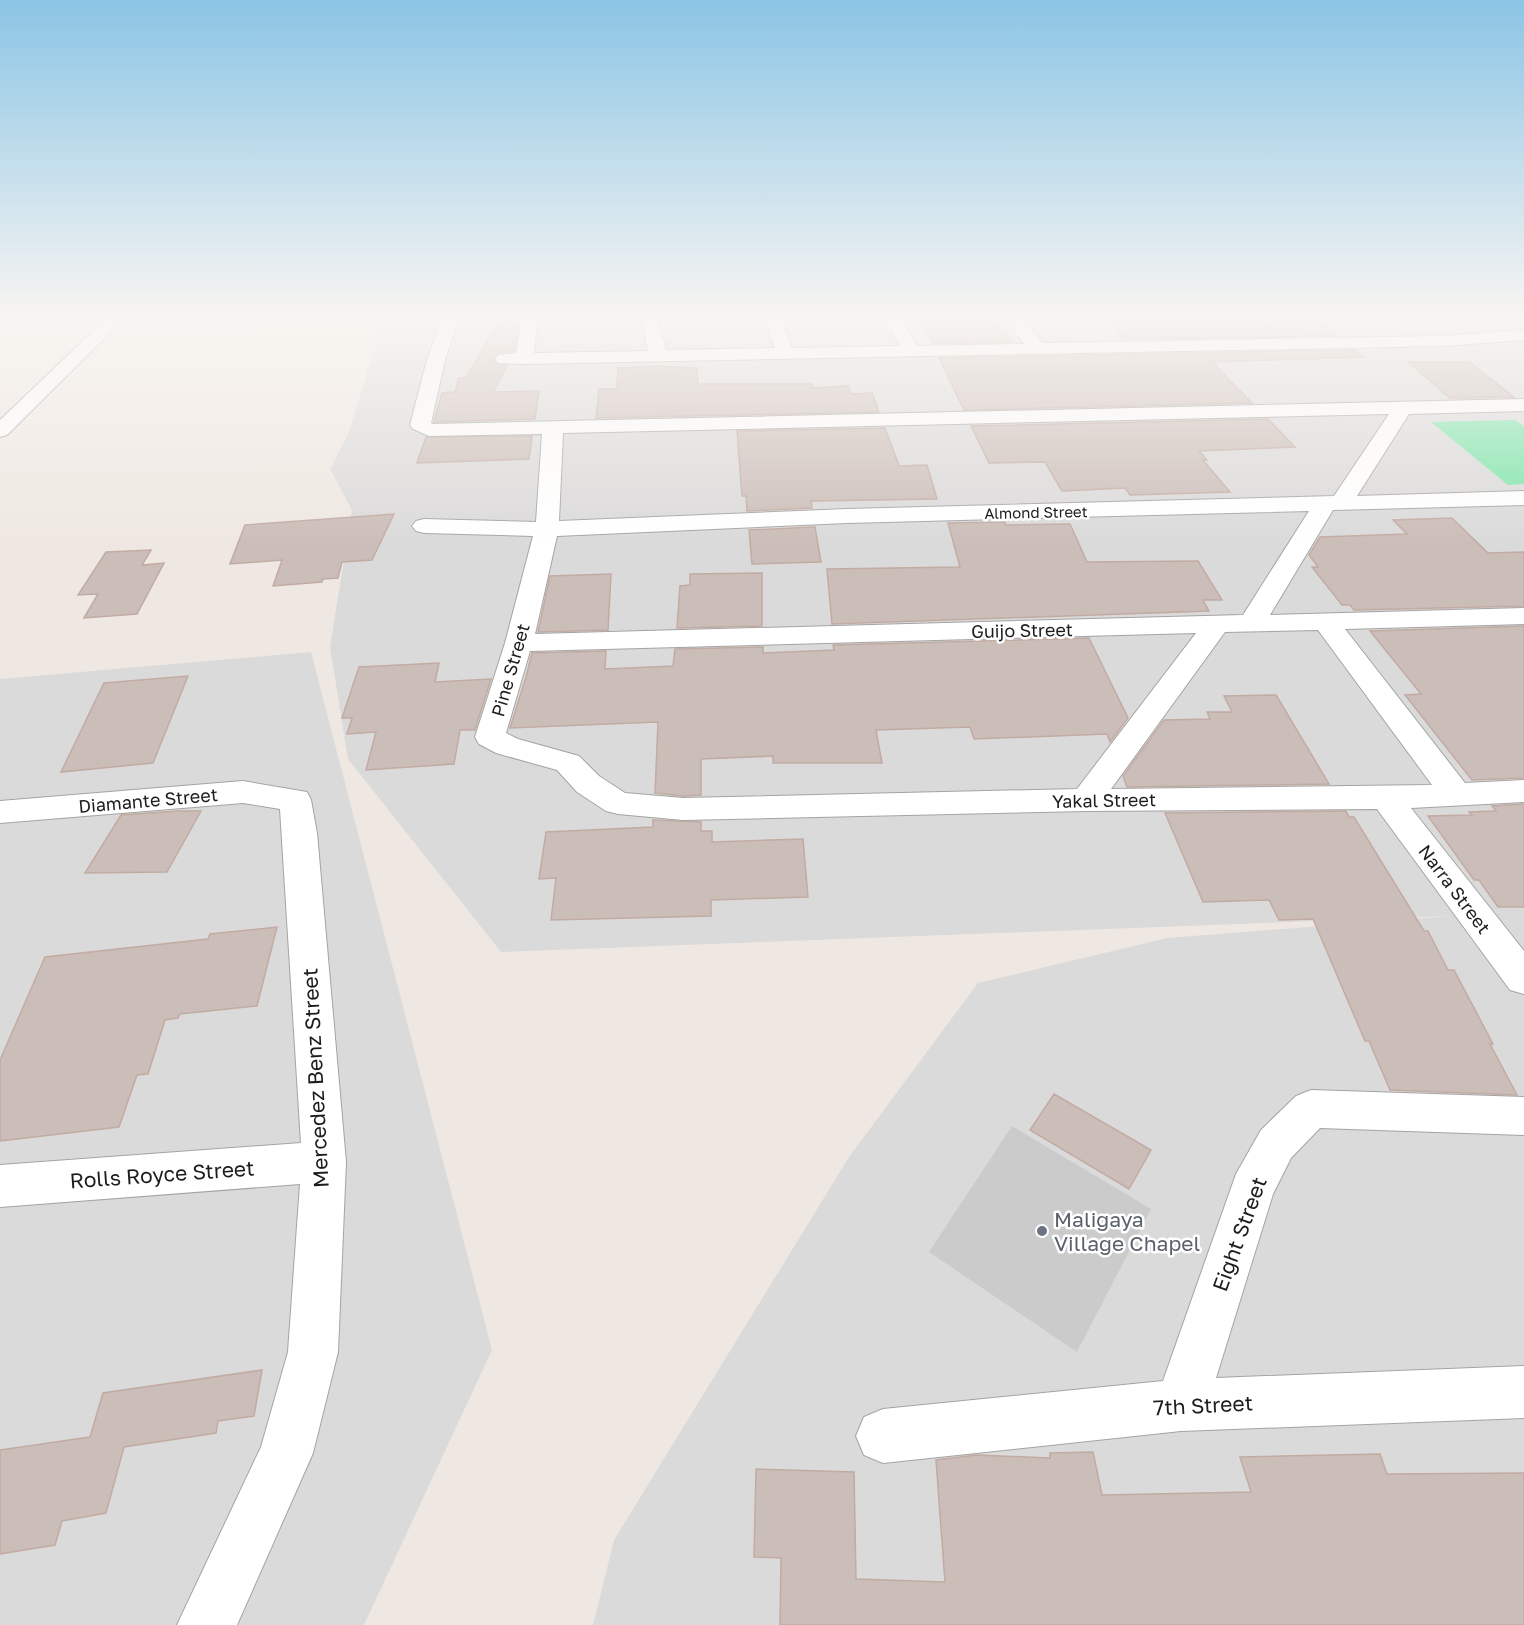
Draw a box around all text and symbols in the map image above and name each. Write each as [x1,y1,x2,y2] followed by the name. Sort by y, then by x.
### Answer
[984,502,1088,522] street label: Almond Street
[971,618,1073,642] street label: Guijo Street
[486,621,534,719] street label: Pine Street
[77,783,219,817] street label: Diamante Street
[1052,788,1156,812] street label: Yakal Street
[1414,840,1496,938] street label: Narra Street
[296,967,334,1189] street label: Mercedez Benz Street
[69,1155,255,1193] street label: Rolls Royce Street
[1206,1173,1272,1295] street label: Eight Street
[1054,1206,1200,1256] place label: Maligaya Village Chapel
[1035,1224,1049,1238] marker: Maligaya Village Chapel
[1152,1389,1254,1421] street label: 7th Street

